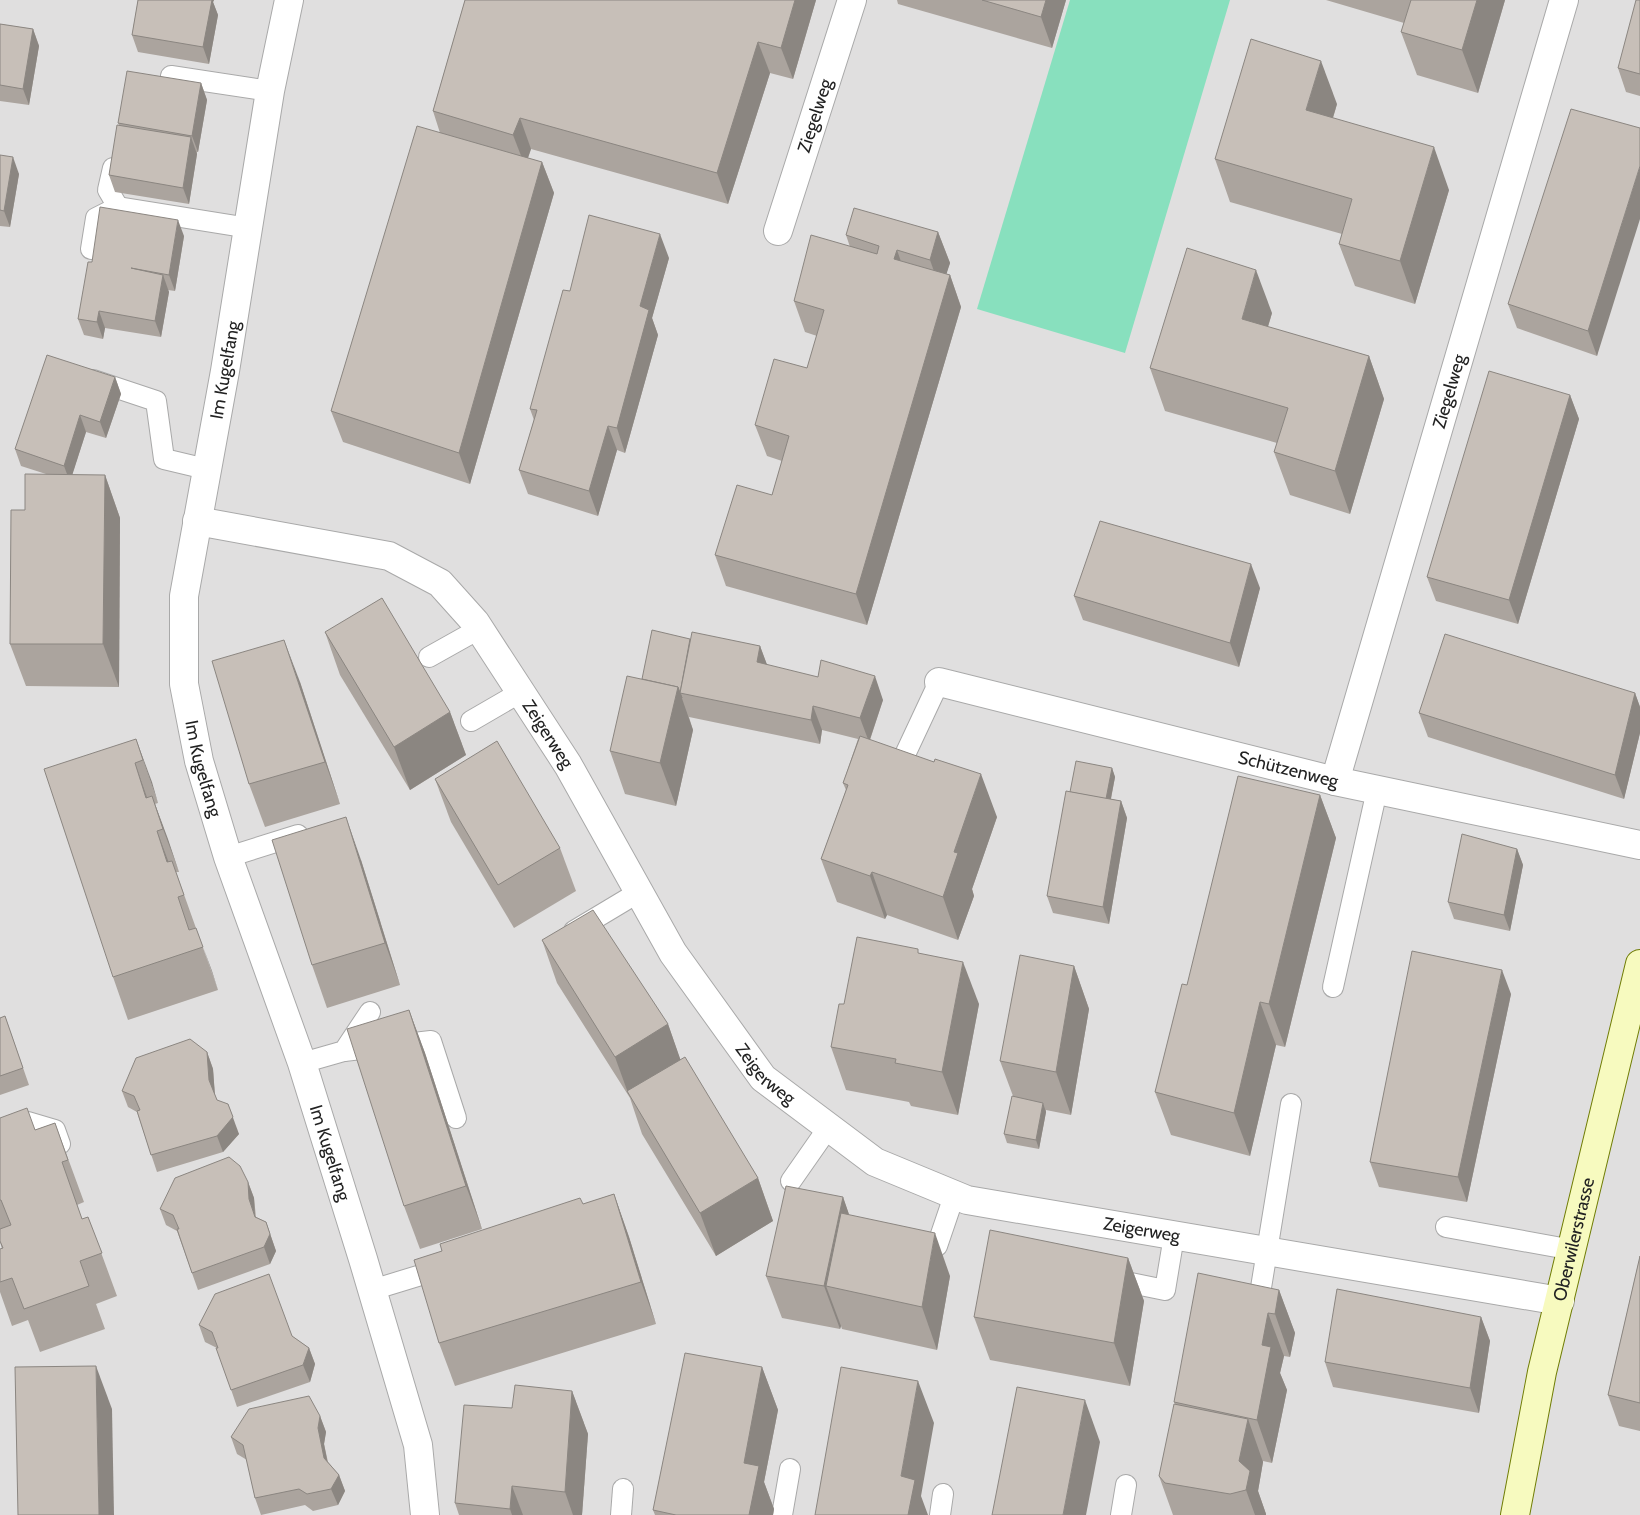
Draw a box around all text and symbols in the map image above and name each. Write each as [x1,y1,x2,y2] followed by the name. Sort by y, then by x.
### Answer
[793,75,837,155] street label: Ziegelweg
[206,318,245,421] street label: Im Kugelfang
[1428,351,1471,431] street label: Ziegelweg
[518,696,579,773] street label: Zeigerweg
[180,718,227,821] street label: Im Kugelfang
[1236,746,1342,793] street label: Schützenweg
[731,1039,800,1110] street label: Zeigerweg
[305,1102,356,1205] street label: Im Kugelfang
[1548,1175,1599,1303] street label: Oberwilerstrasse
[1102,1212,1183,1247] street label: Zeigerweg

